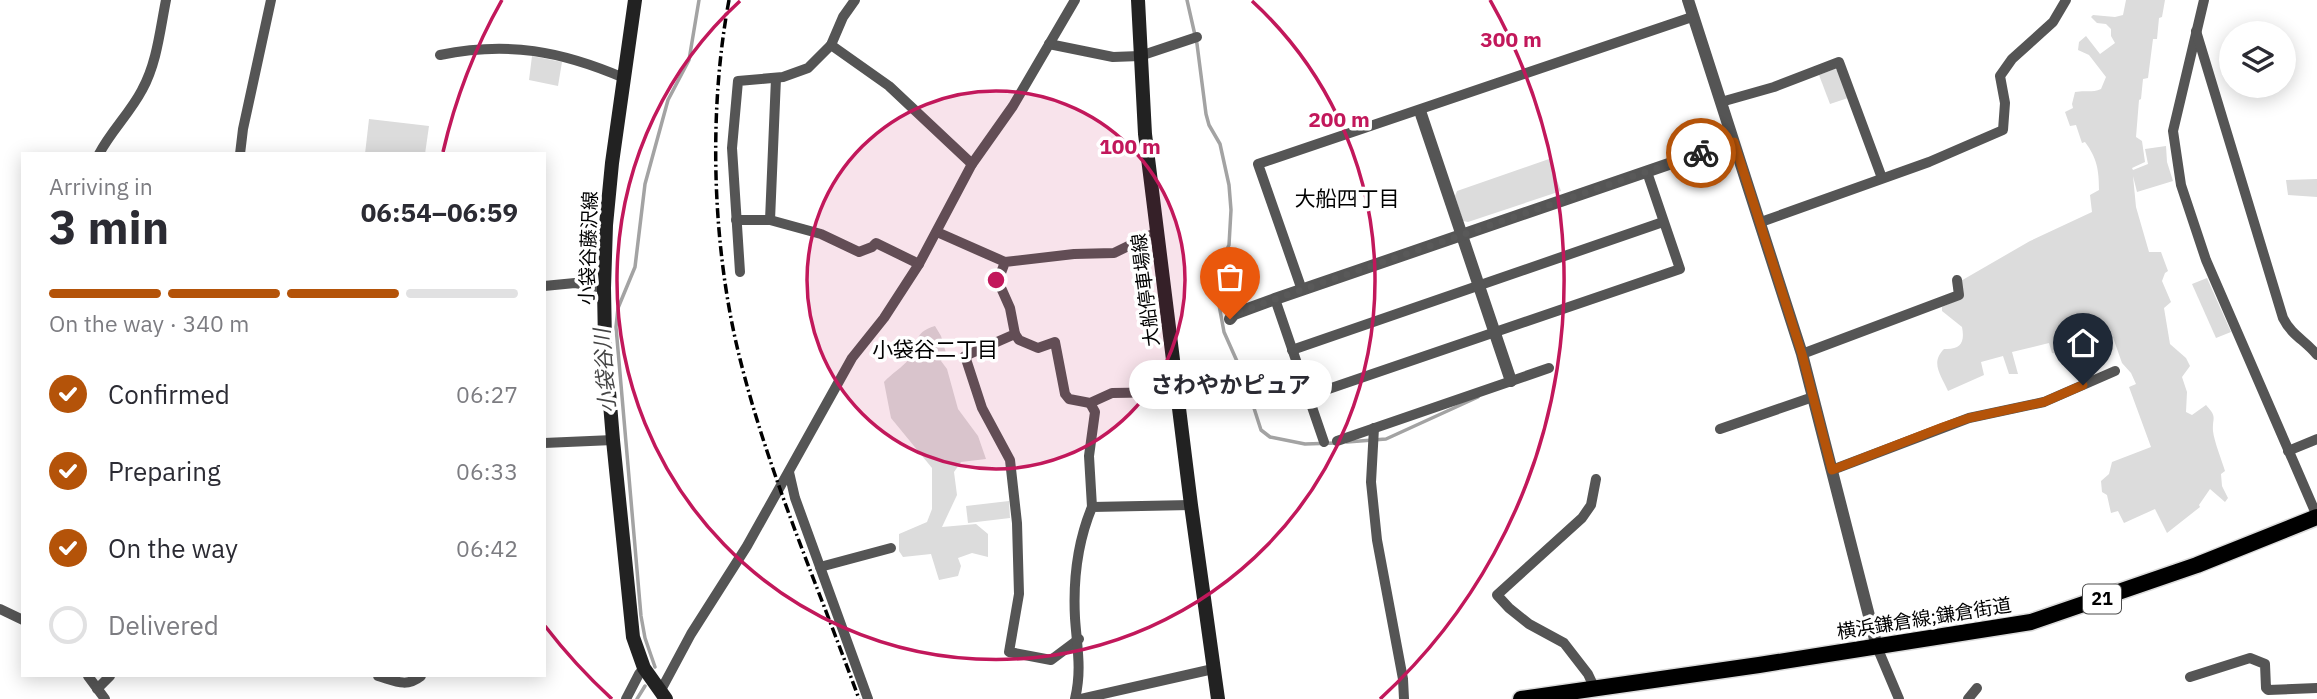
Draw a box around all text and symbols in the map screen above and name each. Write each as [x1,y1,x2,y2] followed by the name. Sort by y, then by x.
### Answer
[2219,21,2296,98] map controls
[2219,21,2296,98] button: layers
[1480,25,1542,53] text: 300 m
[1308,105,1370,133] text: 200 m
[1666,118,1736,188] courier
[1099,132,1161,160] text: 100 m
[1682,134,1720,172] icon: bike
[49,171,153,201] text: Arriving in
[1295,184,1400,212] district label: 大船四丁目
[574,191,602,305] street label: 小袋谷藤沢線
[361,195,518,229] text: 06:54–06:59
[49,197,169,257] text: 3 min
[1126,232,1164,348] street label: 大船停車場線
[1200,247,1260,319] pin
[1211,258,1249,296] icon: bag
[984,268,1008,292] centre of rings
[49,308,249,338] text: On the way · 340 m
[2053,313,2113,385] pin
[2064,324,2102,362] icon: home
[587,326,621,414] water label: 小袋谷川
[872,335,998,363] district label: 小袋谷二丁目
[1128,361,1332,410] callout: さわやかピュア
[1150,369,1311,399] text: さわやかピュア
[49,375,87,413] icon: check
[108,377,230,411] text: Confirmed
[456,379,518,409] text: 06:27
[49,452,87,490] icon: check
[108,454,221,488] text: Preparing
[456,456,518,486] text: 06:33
[49,529,87,567] icon: check
[108,531,238,565] text: On the way
[456,533,518,563] text: 06:42
[2083,584,2121,614] road number: 21
[1835,592,2013,644] street label: 横浜鎌倉線;鎌倉街道
[108,608,219,642] text: Delivered

